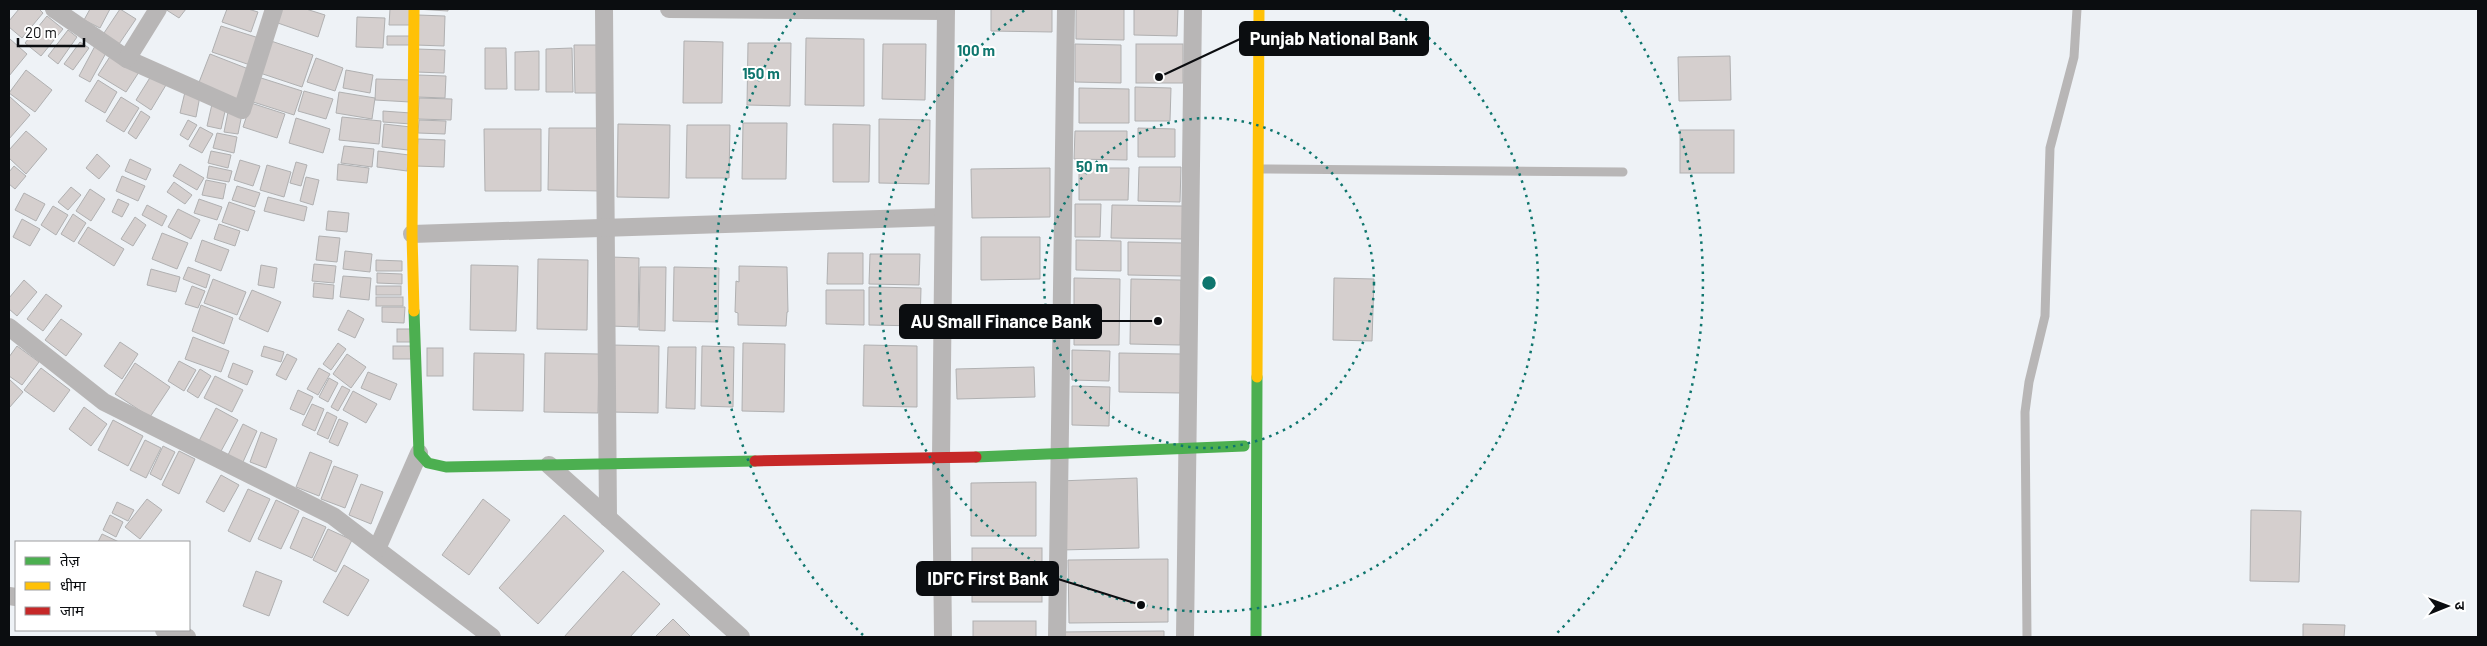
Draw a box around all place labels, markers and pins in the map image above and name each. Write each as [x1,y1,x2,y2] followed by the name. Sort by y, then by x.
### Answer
[1240,22,1428,55] callout: Punjab National Bank
[1200,274,1218,292] centre of rings
[900,305,1101,338] callout: AU Small Finance Bank
[917,562,1058,595] callout: IDFC First Bank

